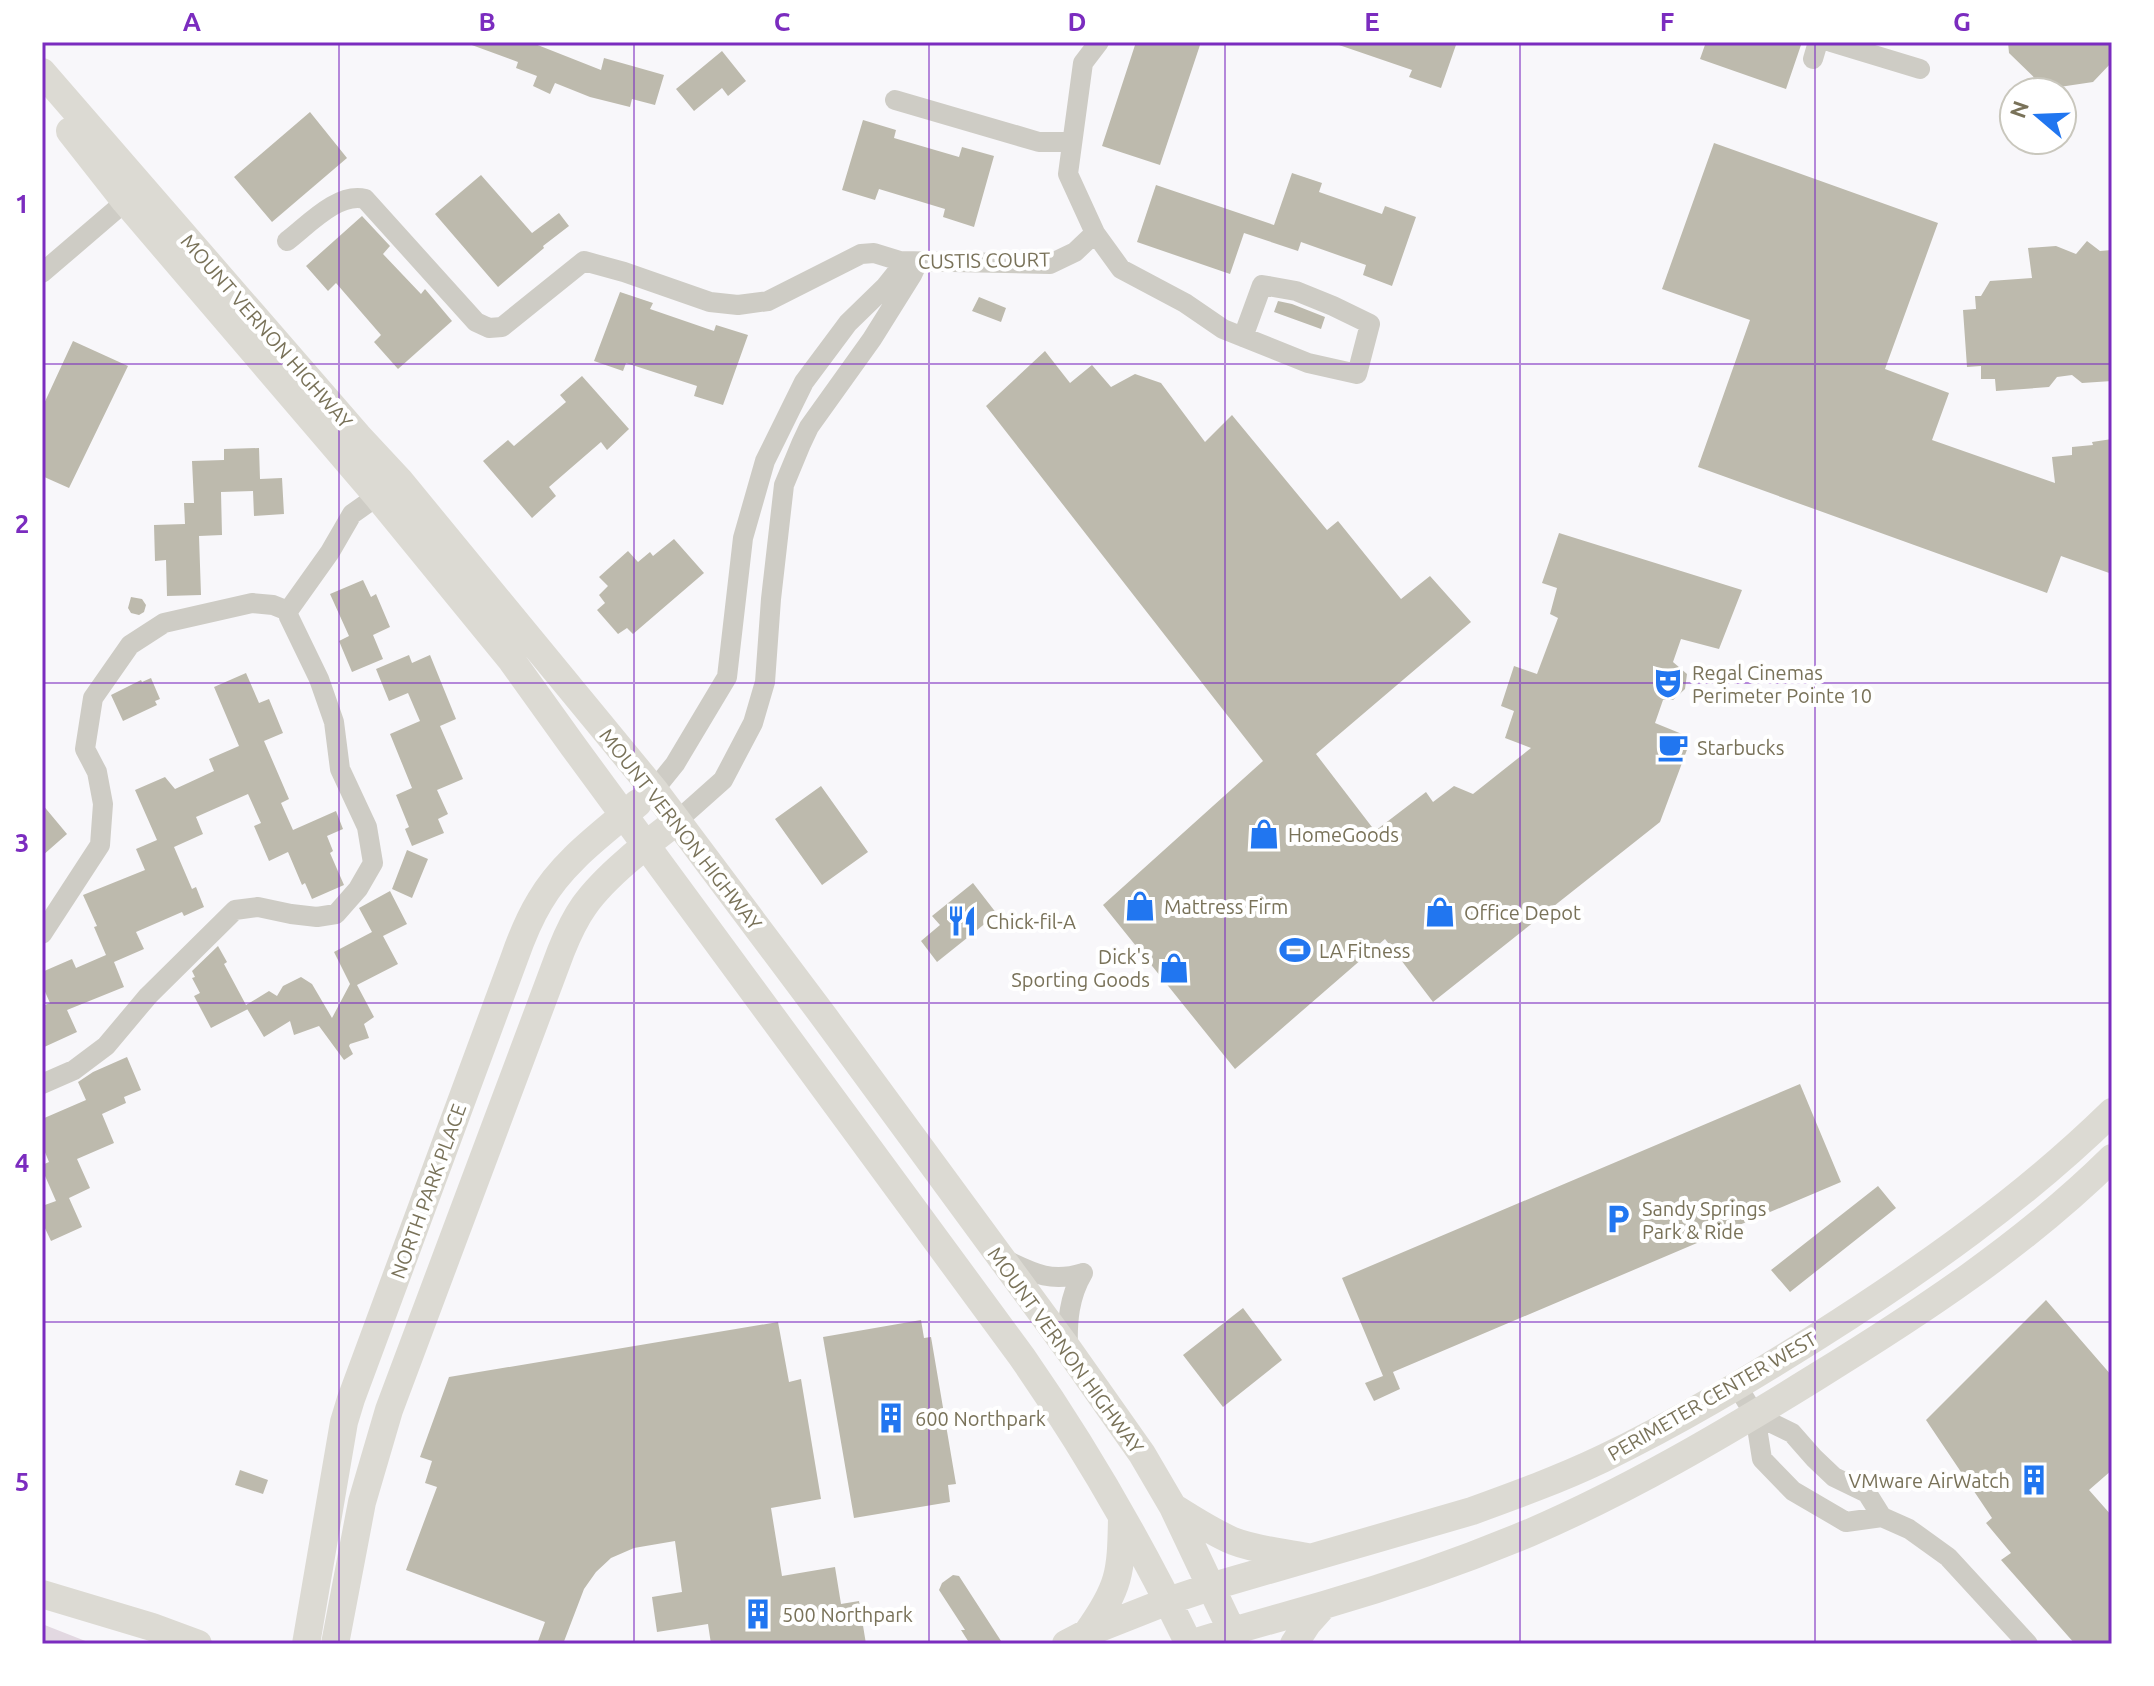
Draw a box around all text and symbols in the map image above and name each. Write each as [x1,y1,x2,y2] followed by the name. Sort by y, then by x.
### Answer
[183,7,202,36] text: A
[478,7,496,36] text: B
[774,7,791,36] text: C
[1068,7,1086,36] text: D
[1364,7,1380,36] text: E
[1660,7,1674,36] text: F
[1953,7,1971,36] text: G
[1998,76,2078,156] north arrow
[2004,97,2033,121] text: N
[15,189,29,218] text: 1
[177,229,358,433] street label: MOUNT VERNON HIGHWAY
[918,247,1050,273] street label: CUSTIS COURT
[15,509,29,538] text: 2
[1692,661,1872,707] place label: Regal Cinemas Perimeter Pointe 10
[1651,666,1685,700] theatre icon: Regal Cinemas Perimeter Pointe 10
[595,724,767,935] street label: MOUNT VERNON HIGHWAY
[1656,730,1690,764] cafe icon: Starbucks
[1697,736,1784,759] place label: Starbucks
[1247,817,1281,851] shop icon: HomeGoods
[1288,823,1399,846] place label: HomeGoods
[15,828,29,857] text: 3
[1123,889,1157,923] shop icon: Mattress Firm
[1164,895,1288,918] place label: Mattress Firm
[1423,895,1457,929] shop icon: Office Depot
[1464,901,1581,924] place label: Office Depot
[945,904,979,938] restaurant icon: Chick-fil-A
[986,910,1076,933] place label: Chick-fil-A
[1278,933,1312,967] sports icon: LA Fitness
[1319,939,1410,962] place label: LA Fitness
[1011,945,1150,991] place label: Dick's Sporting Goods
[1157,951,1191,985] shop icon: Dick's Sporting Goods
[386,1100,470,1282] street label: NORTH PARK PLACE
[15,1148,29,1177] text: 4
[1642,1197,1766,1243] place label: Sandy Springs Park & Ride
[1601,1202,1635,1236] parking icon: Sandy Springs Park & Ride
[983,1242,1149,1458] street label: MOUNT VERNON HIGHWAY
[1604,1327,1820,1465] street label: PERIMETER CENTER WEST
[874,1401,908,1435] building icon: 600 Northpark
[915,1407,1046,1430] place label: 600 Northpark
[2017,1463,2051,1497] building icon: VMware AirWatch
[15,1467,29,1496] text: 5
[1849,1469,2010,1492] place label: VMware AirWatch
[741,1597,775,1631] building icon: 500 Northpark
[782,1603,913,1626] place label: 500 Northpark

